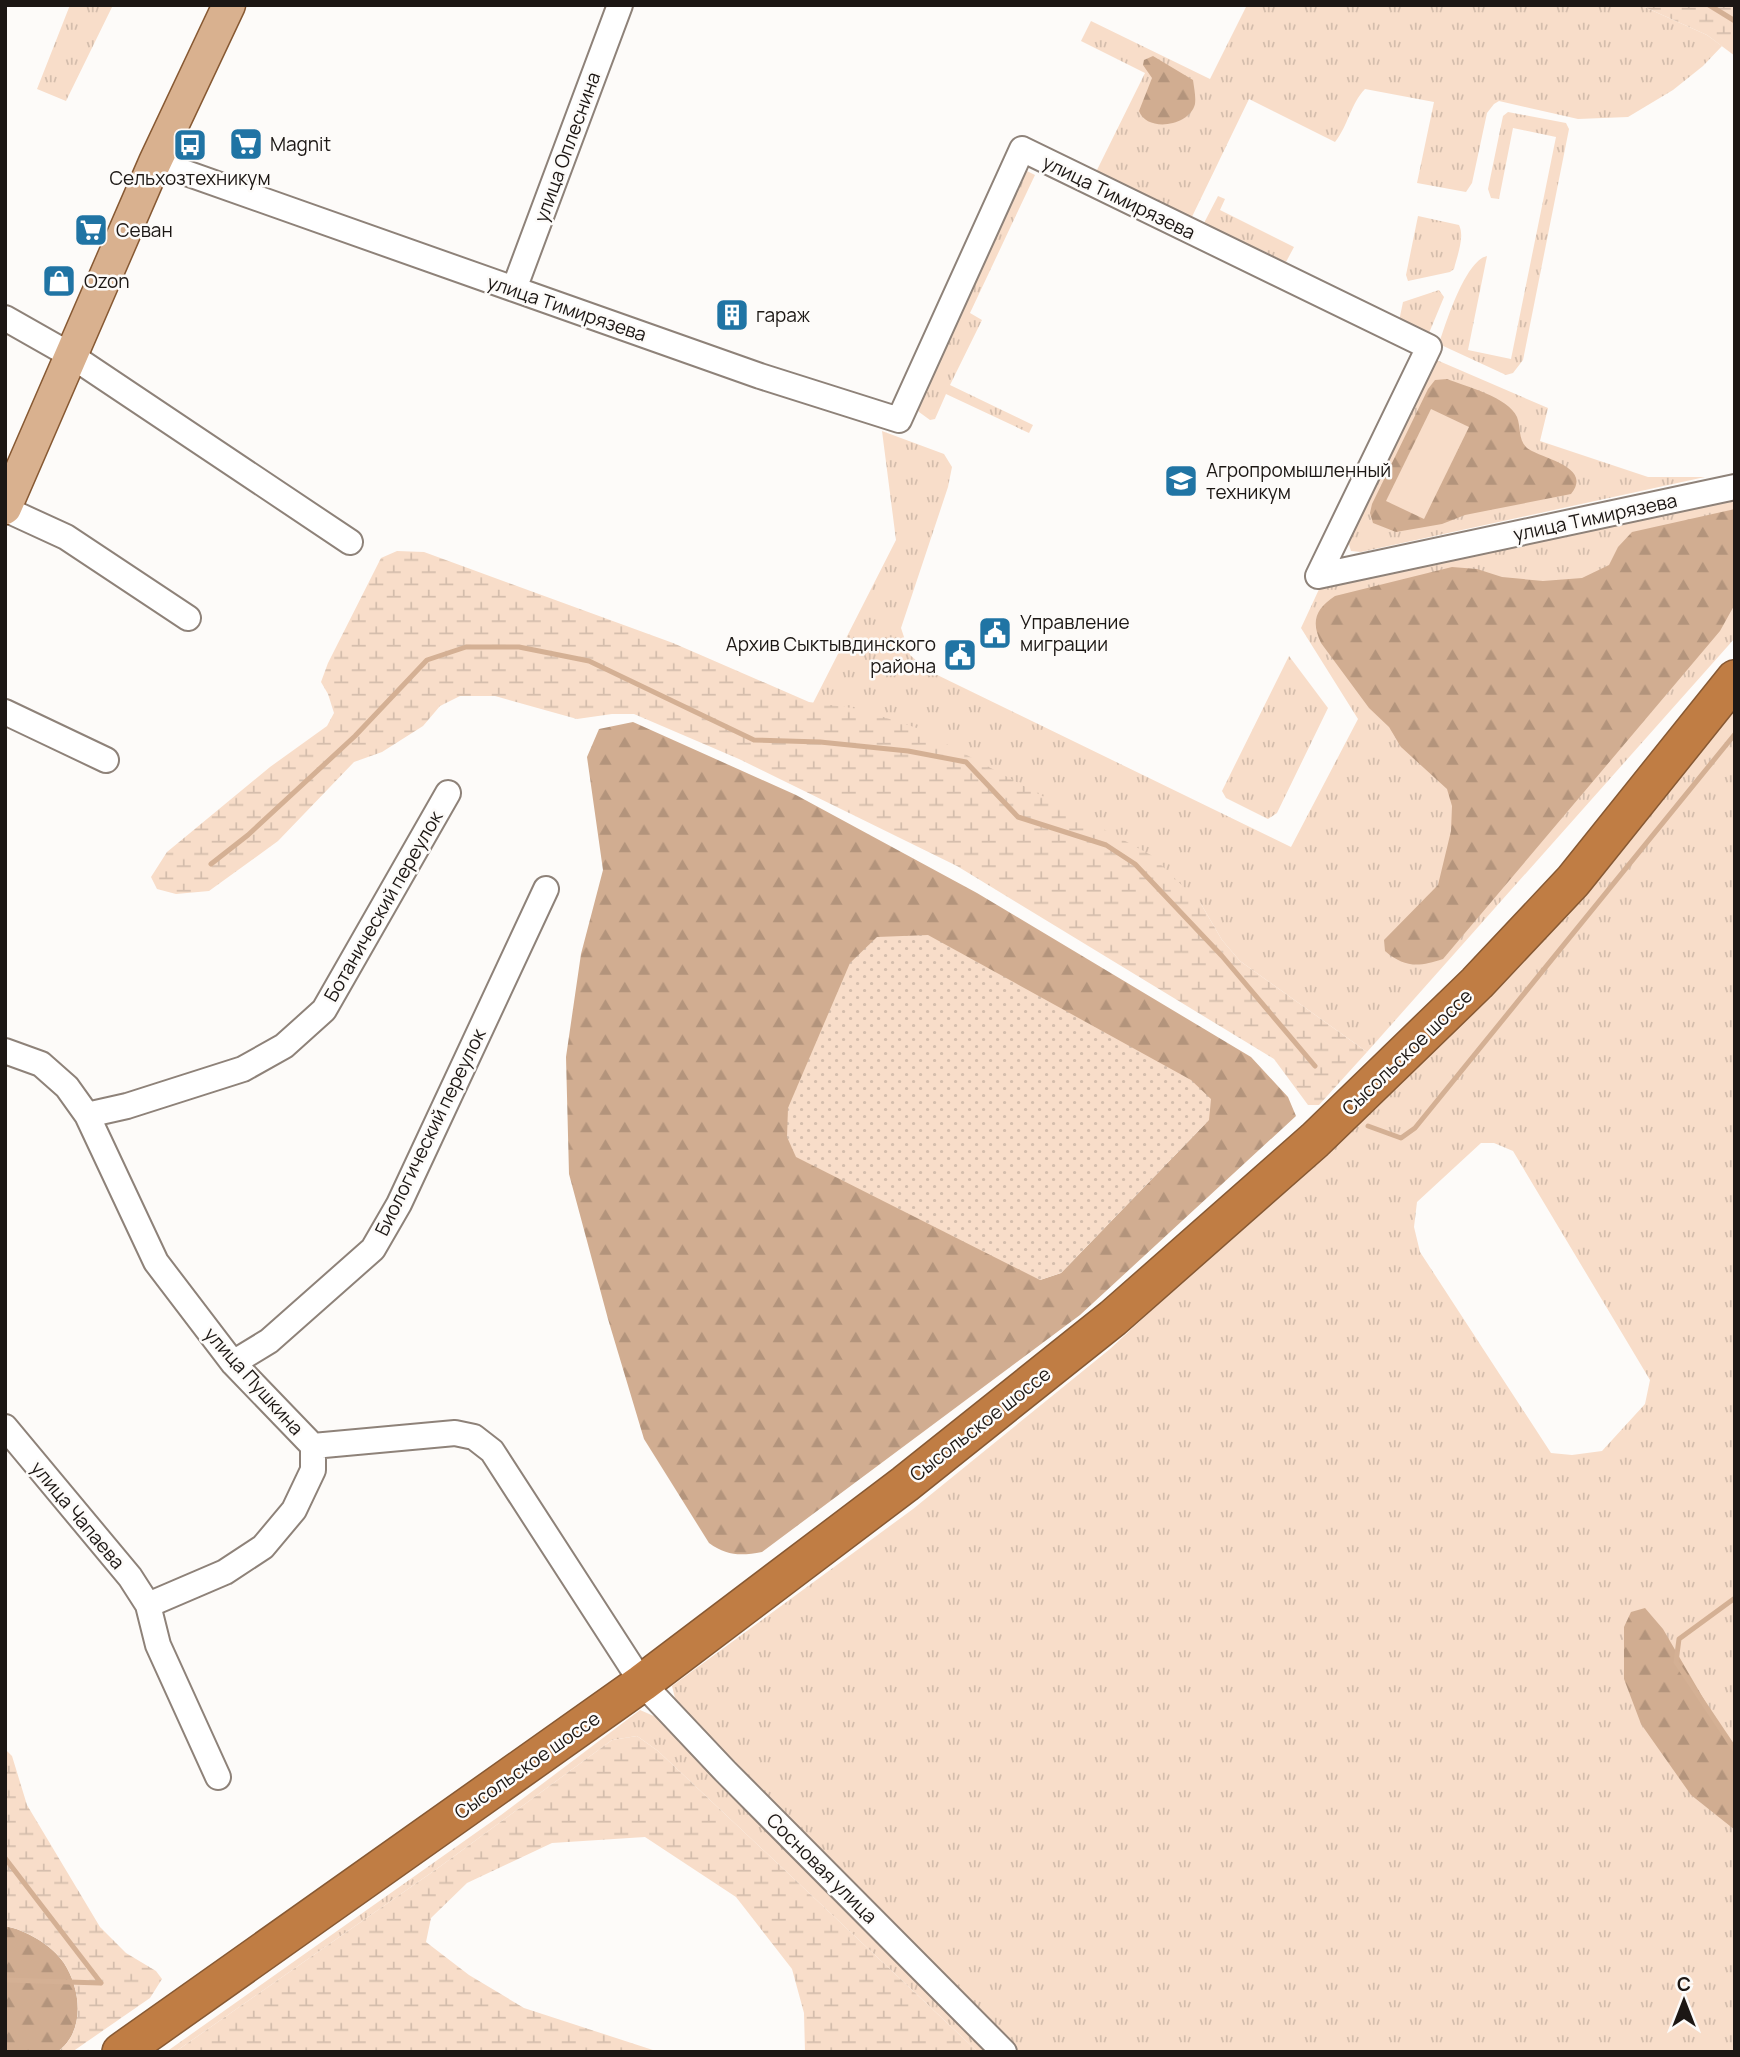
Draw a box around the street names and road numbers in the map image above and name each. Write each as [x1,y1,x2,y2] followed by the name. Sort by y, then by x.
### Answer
[528,68,606,226] street label: улица Оплеснина
[1038,149,1200,245] street label: улица Тимирязева
[484,269,650,347] street label: улица Тимирязева
[1511,487,1679,547] street label: улица Тимирязева
[318,805,449,1006] street label: Ботанический переулок
[1336,983,1478,1121] street label: Сысольское шоссе
[368,1024,492,1240] street label: Биологический переулок
[198,1321,310,1441] street label: улица Пушкина
[904,1361,1056,1487] street label: Сысольское шоссе
[25,1456,131,1574] street label: улица Чапаева
[449,1705,605,1825] street label: Сысольское шоссе
[761,1807,883,1929] street label: Сосновая улица

